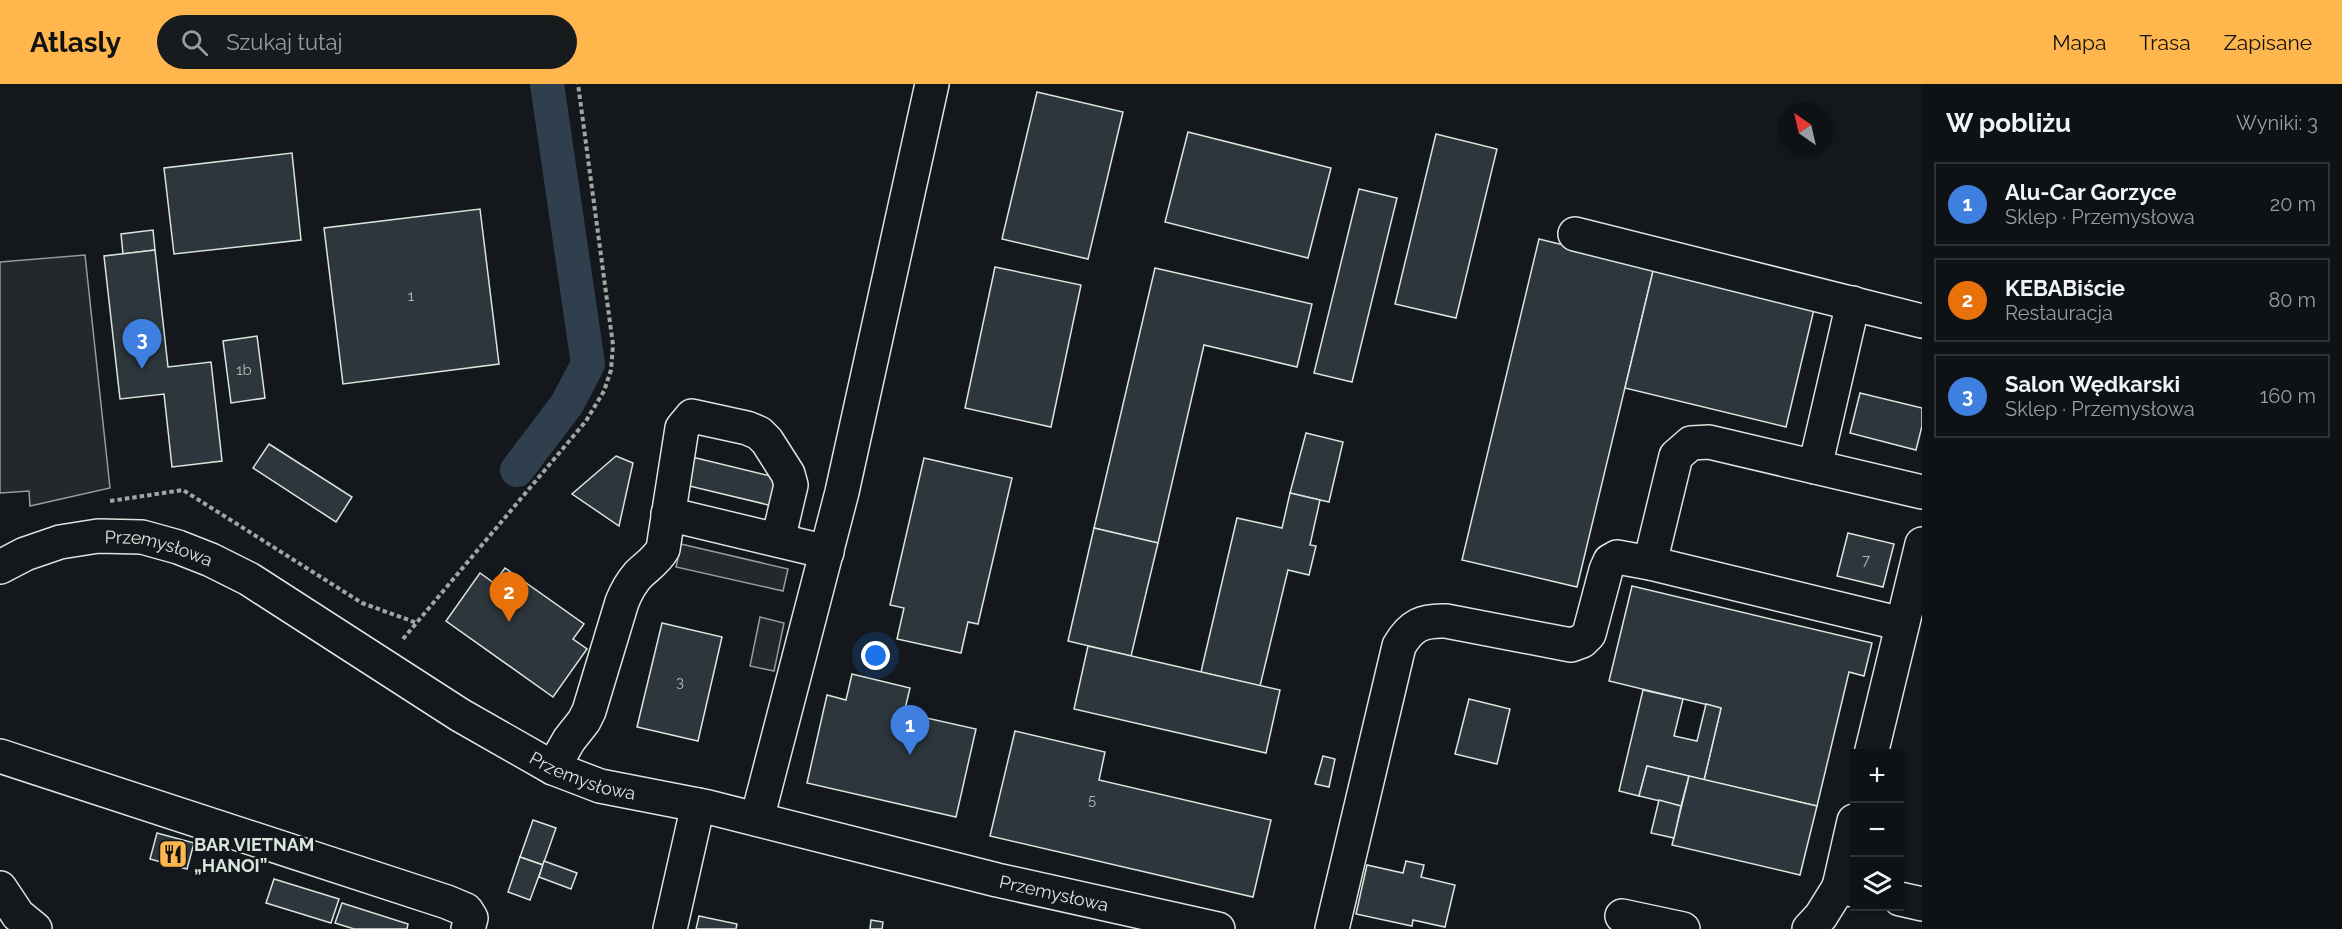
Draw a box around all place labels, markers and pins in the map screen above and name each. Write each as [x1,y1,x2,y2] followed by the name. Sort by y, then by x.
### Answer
[122,320,162,369] pin: 3
[490,572,528,622] pin: 2
[890,706,930,755] pin: 1
[194,834,314,876] place label: BAR VIETNAM „HANOI”
[157,838,189,870] restaurant icon: BAR VIETNAM „HANOI”

